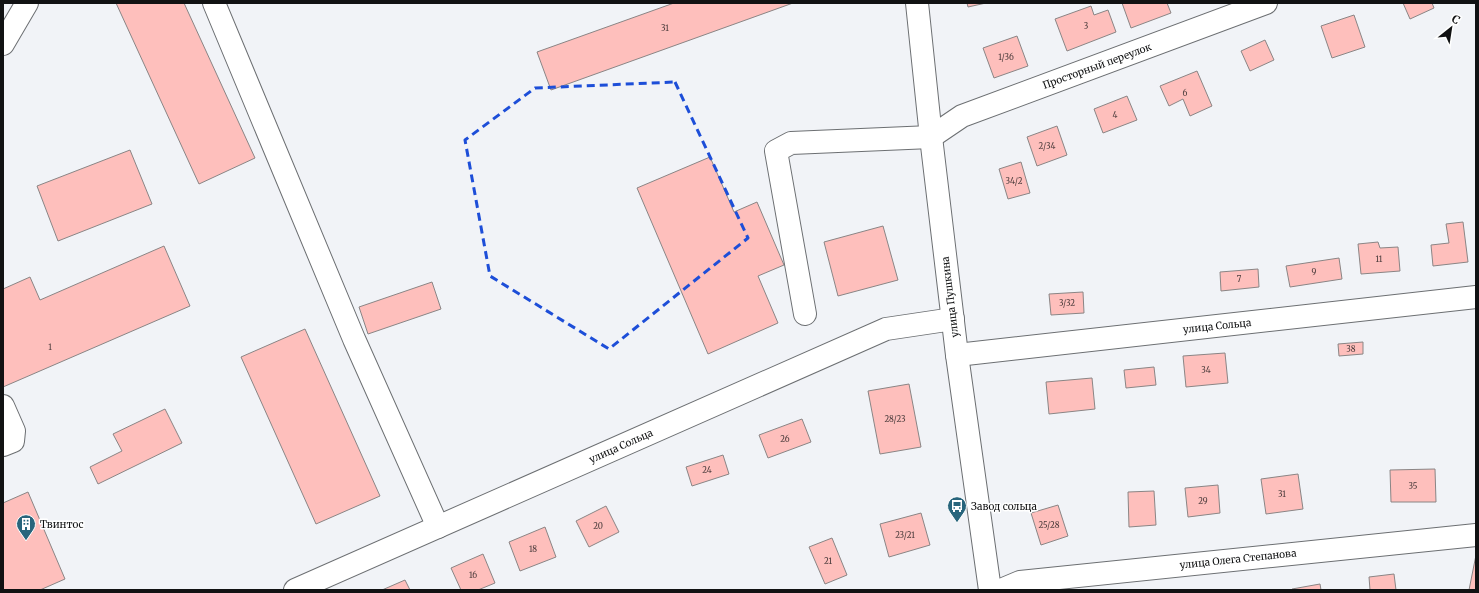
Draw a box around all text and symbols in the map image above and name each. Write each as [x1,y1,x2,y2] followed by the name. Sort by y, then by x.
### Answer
[1431,8,1471,48] north arrow
[1449,11,1463,27] text: С
[1084,21,1089,31] house number: 3
[661,23,669,33] house number: 31
[1041,40,1154,92] street label: Просторный переулок
[998,52,1014,62] house number: 1/36
[1183,88,1188,98] house number: 6
[1113,110,1118,120] house number: 4
[1039,141,1056,151] house number: 2/34
[1006,176,1023,186] house number: 34/2
[1376,254,1383,264] house number: 11
[939,255,961,338] street label: улица Пушкина
[1312,267,1317,277] house number: 9
[1237,274,1242,284] house number: 7
[1059,298,1075,308] house number: 3/32
[1182,316,1252,336] street label: улица Сольца
[48,342,52,352] house number: 1
[1346,344,1356,354] house number: 38
[1201,365,1211,375] house number: 34
[884,414,906,424] house number: 28/23
[587,426,656,466] street label: улица Сольца
[780,434,790,444] house number: 26
[702,465,712,475] house number: 24
[1409,481,1418,491] house number: 35
[1278,489,1286,499] house number: 31
[946,495,968,523] bus stop icon: Завод сольца
[1198,496,1208,506] house number: 29
[971,500,1038,513] place label: Завод сольца
[15,513,37,541] building icon: Твинтос
[40,518,84,531] place label: Твинтос
[1038,520,1060,530] house number: 25/28
[593,521,603,531] house number: 20
[895,530,915,540] house number: 23/21
[529,544,537,554] house number: 18
[1179,546,1298,572] street label: улица Олега Степанова
[824,556,832,566] house number: 21
[469,570,477,580] house number: 16

